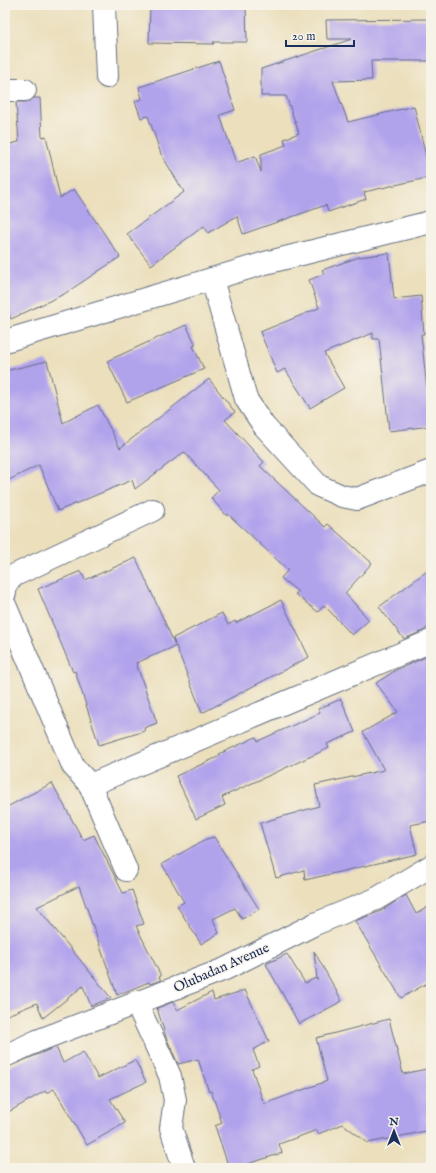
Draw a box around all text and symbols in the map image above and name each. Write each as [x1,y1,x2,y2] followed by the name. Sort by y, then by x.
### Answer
[286,22,354,48] scale bar
[292,29,315,44] text: 20 m
[171,939,273,997] street label: Olubadan Avenue
[374,1111,414,1151] north arrow
[388,1115,399,1129] text: N

